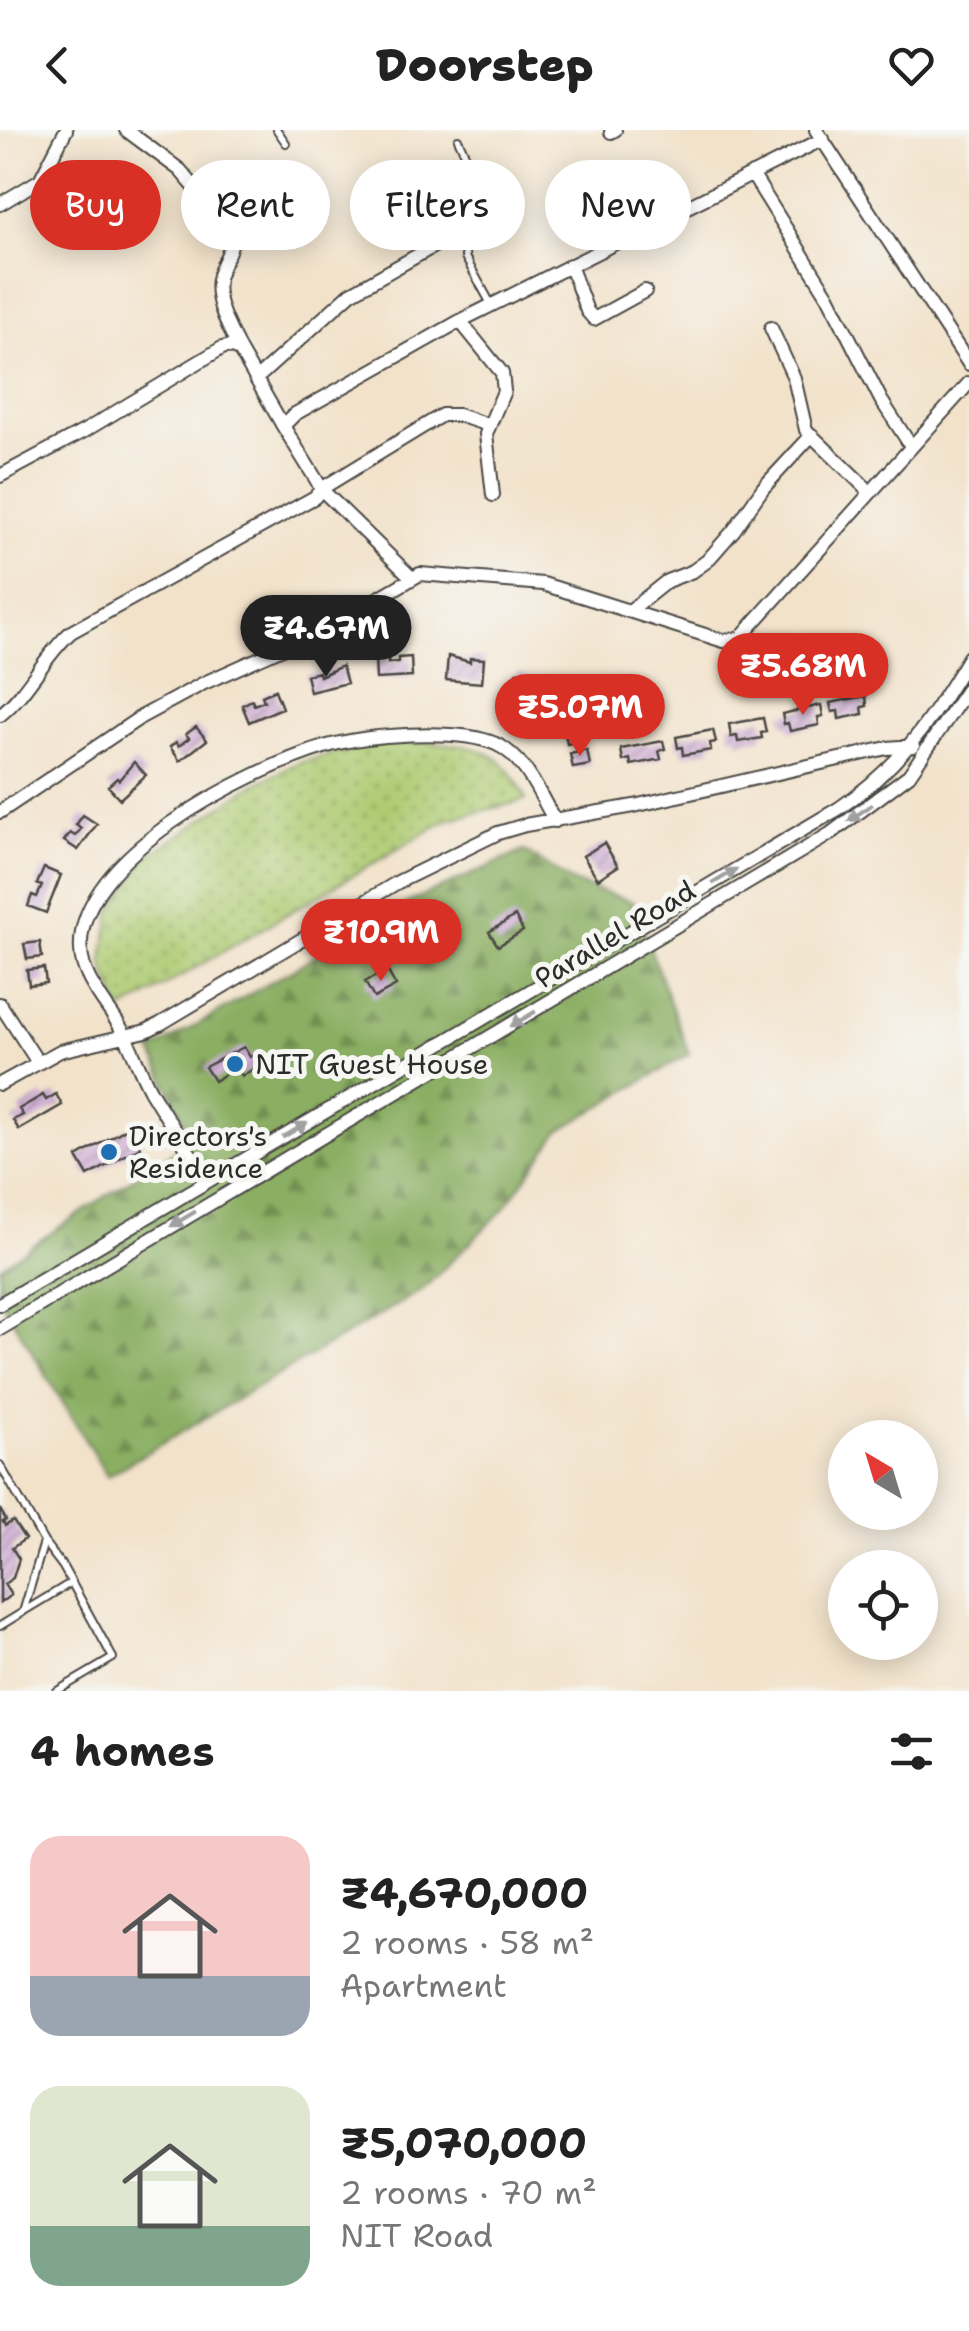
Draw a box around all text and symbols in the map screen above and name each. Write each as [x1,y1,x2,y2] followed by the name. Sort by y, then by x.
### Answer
[375,35,594,95] text: Doorstep
[30,38,85,93] icon: back
[884,38,939,93] icon: heart
[30,160,161,250] chip: Buy
[181,160,330,250] chip: Rent
[350,160,525,250] chip: Filters
[545,160,691,250] chip: New
[245,595,407,680] pin: ₹4.67M
[262,606,390,649] text: ₹4.67M
[722,633,884,718] pin: ₹5.68M
[739,644,867,687] text: ₹5.68M
[499,674,661,759] pin: ₹5.07M
[517,685,643,728] text: ₹5.07M
[847,803,873,822] one-way arrow
[711,867,739,885] one-way arrow
[528,871,702,997] street label: Parallel Road
[300,899,462,984] pin: ₹10.9M
[323,910,439,953] text: ₹10.9M
[509,1010,537,1027] one-way arrow
[255,1045,489,1083] place label: NIT Guest House
[224,1053,246,1075] marker: NIT Guest House
[129,1117,267,1187] place label: Directors's Residence
[281,1122,309,1139] one-way arrow
[98,1141,120,1163] marker: Directors's Residence
[169,1210,197,1227] one-way arrow
[828,1420,938,1530] north arrow
[828,1420,938,1660] map controls
[828,1550,938,1660] button: locate
[30,1723,215,1779] text: 4 homes
[884,1724,939,1779] icon: filters
[340,1865,589,1921] text: ₹4,670,000
[110,1876,230,1996] icon: home
[340,1921,594,1964] text: 2 rooms · 58 m²
[340,1964,507,2007] text: Apartment
[340,2115,587,2171] text: ₹5,070,000
[110,2126,230,2246] icon: home
[340,2171,597,2214] text: 2 rooms · 70 m²
[340,2214,493,2257] text: NIT Road

